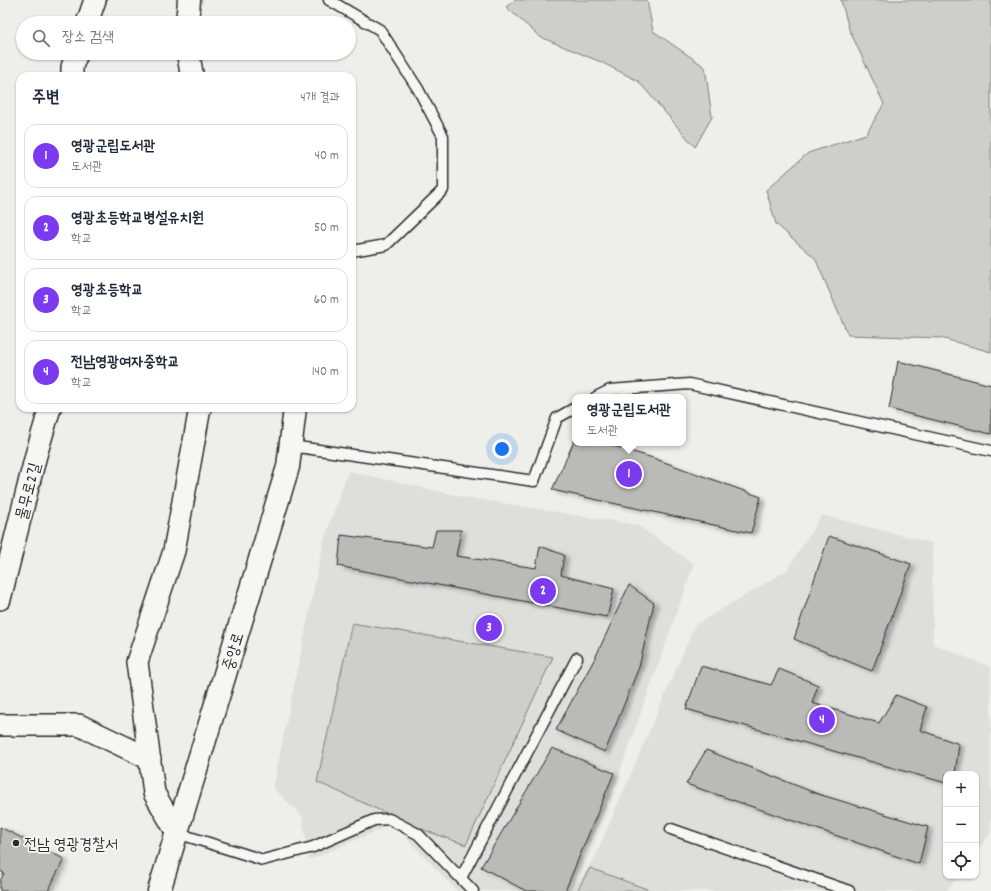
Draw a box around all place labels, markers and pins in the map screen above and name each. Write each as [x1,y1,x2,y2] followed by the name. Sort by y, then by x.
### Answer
[616,459,642,489] pin: 1
[530,576,556,606] pin: 2
[476,613,502,643] pin: 3
[809,705,835,735] pin: 4
[24,834,118,857] place label: 전남 영광경찰서
[11,838,21,848] marker: 전남 영광경찰서

